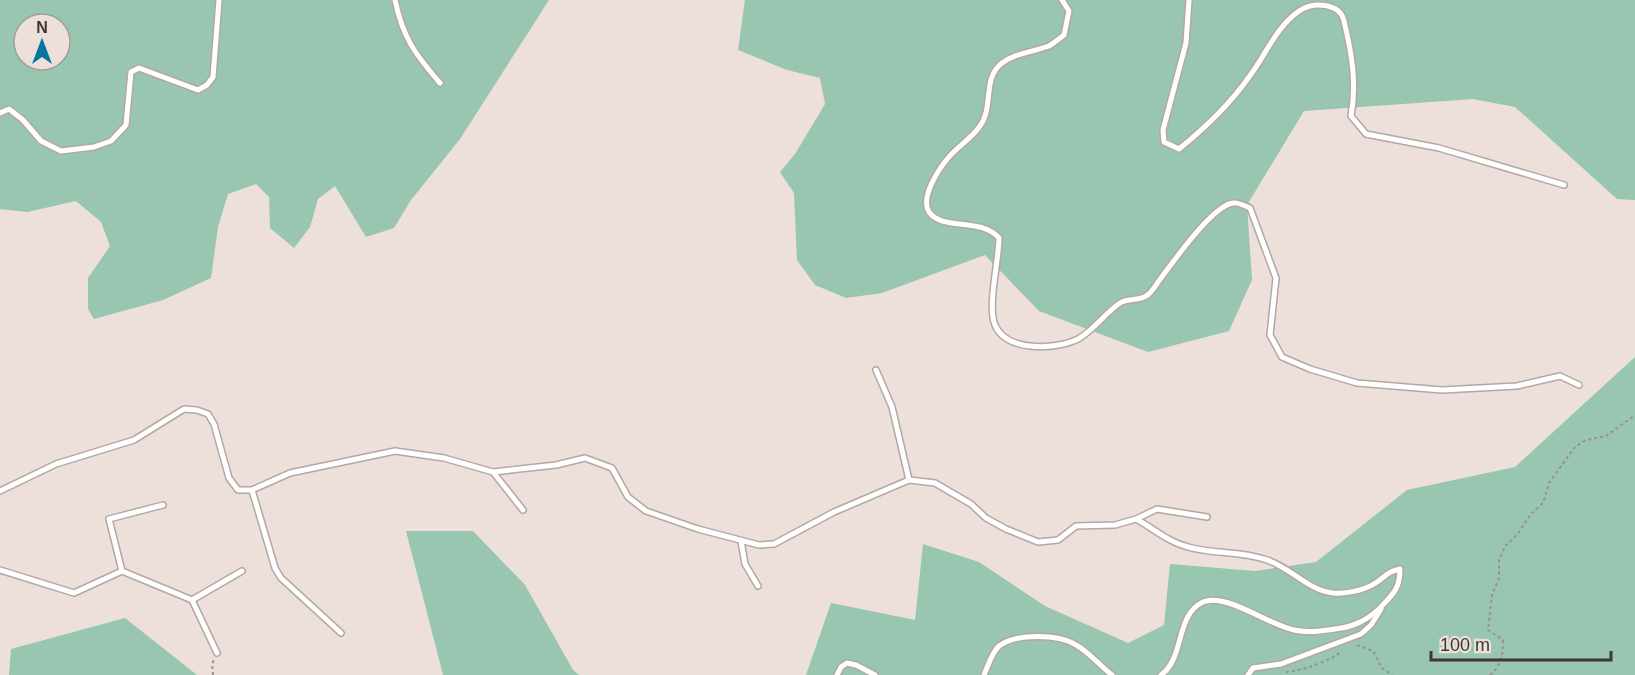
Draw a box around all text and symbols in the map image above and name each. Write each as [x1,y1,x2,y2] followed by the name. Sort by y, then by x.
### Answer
[12,12,72,72] north arrow
[36,19,48,36] text: N
[1431,624,1611,662] scale bar
[1440,635,1490,655] text: 100 m

